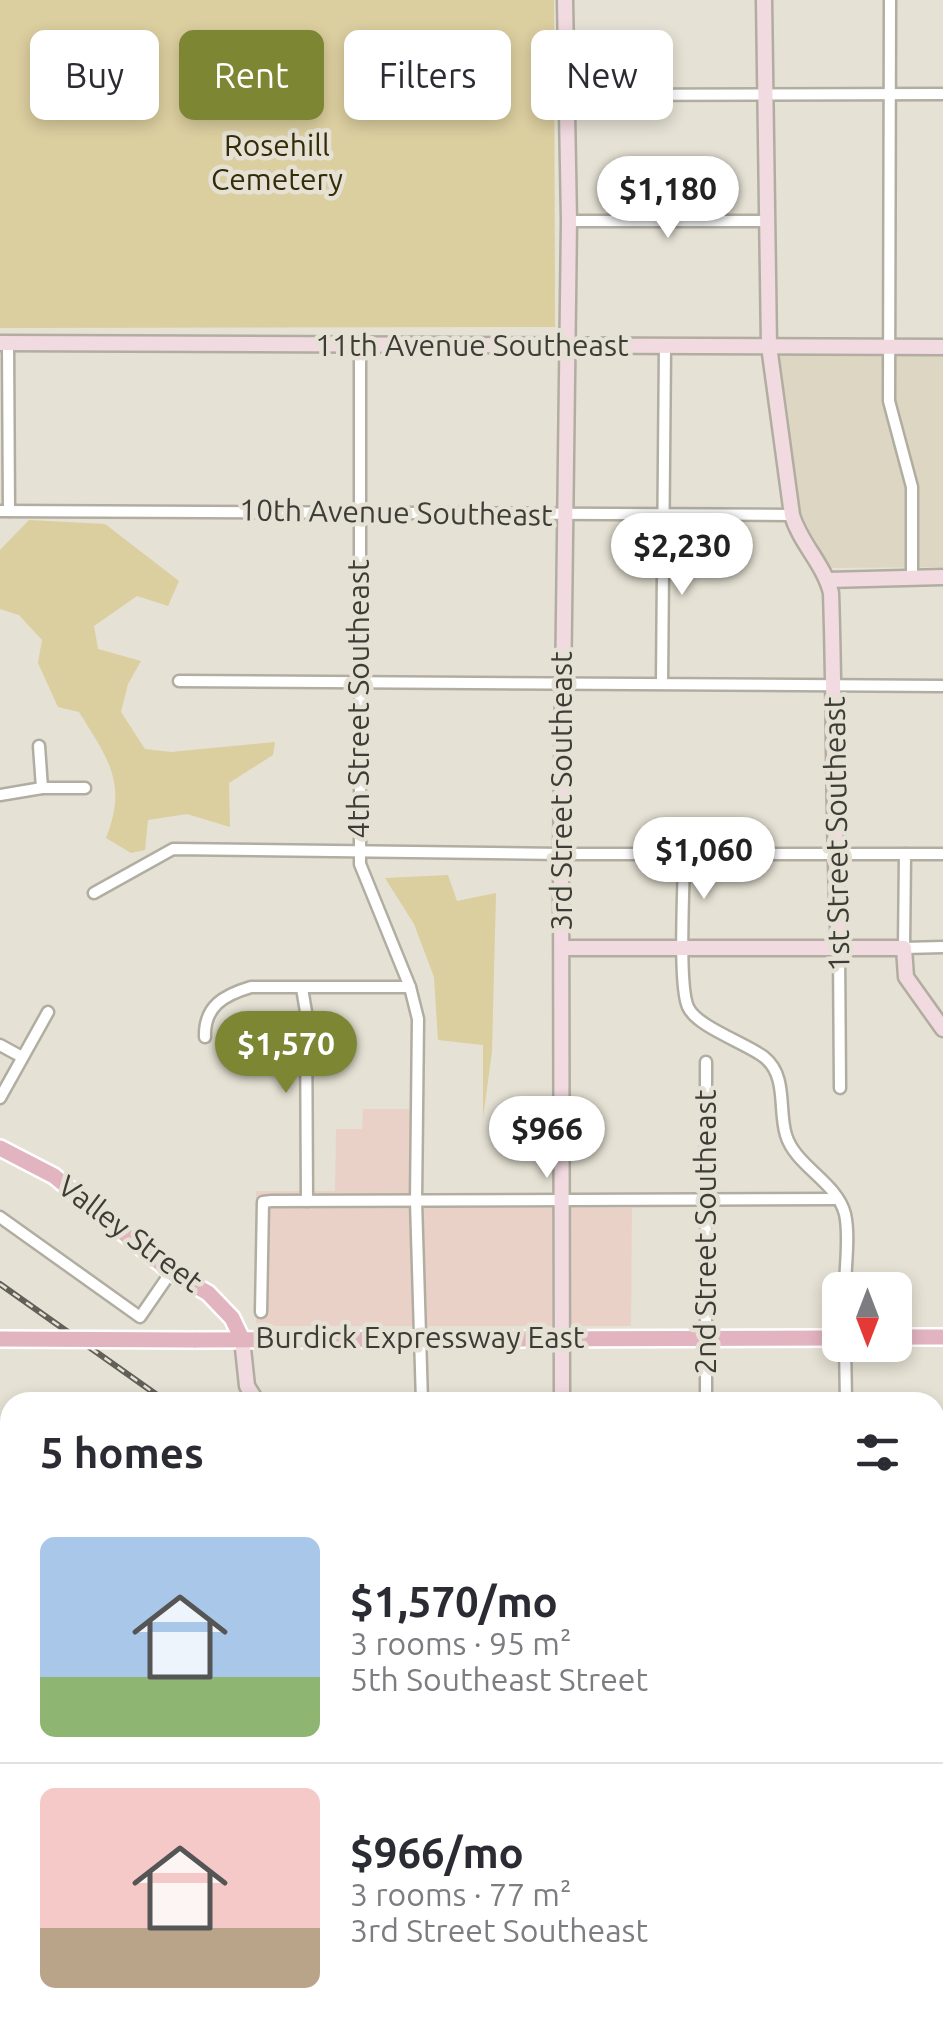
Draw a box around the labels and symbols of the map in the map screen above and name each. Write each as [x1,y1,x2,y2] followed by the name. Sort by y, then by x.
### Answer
[211,128,343,196] park label: Rosehill Cemetery
[587,156,749,241] pin: $1,180
[315,328,629,362] street label: 11th Avenue Southeast
[239,492,553,532] street label: 10th Avenue Southeast
[601,513,763,598] pin: $2,230
[341,559,375,839] street label: 4th Street Southeast
[544,651,578,931] street label: 3rd Street Southeast
[817,696,855,972] street label: 1st Street Southeast
[623,817,785,902] pin: $1,060
[205,1011,367,1096] pin: $1,570
[688,1089,722,1375] street label: 2nd Street Southeast
[488,1096,606,1181] pin: $966
[52,1168,209,1298] street label: Valley Street
[822,1272,912,1362] north arrow
[255,1320,585,1354] street label: Burdick Expressway East

